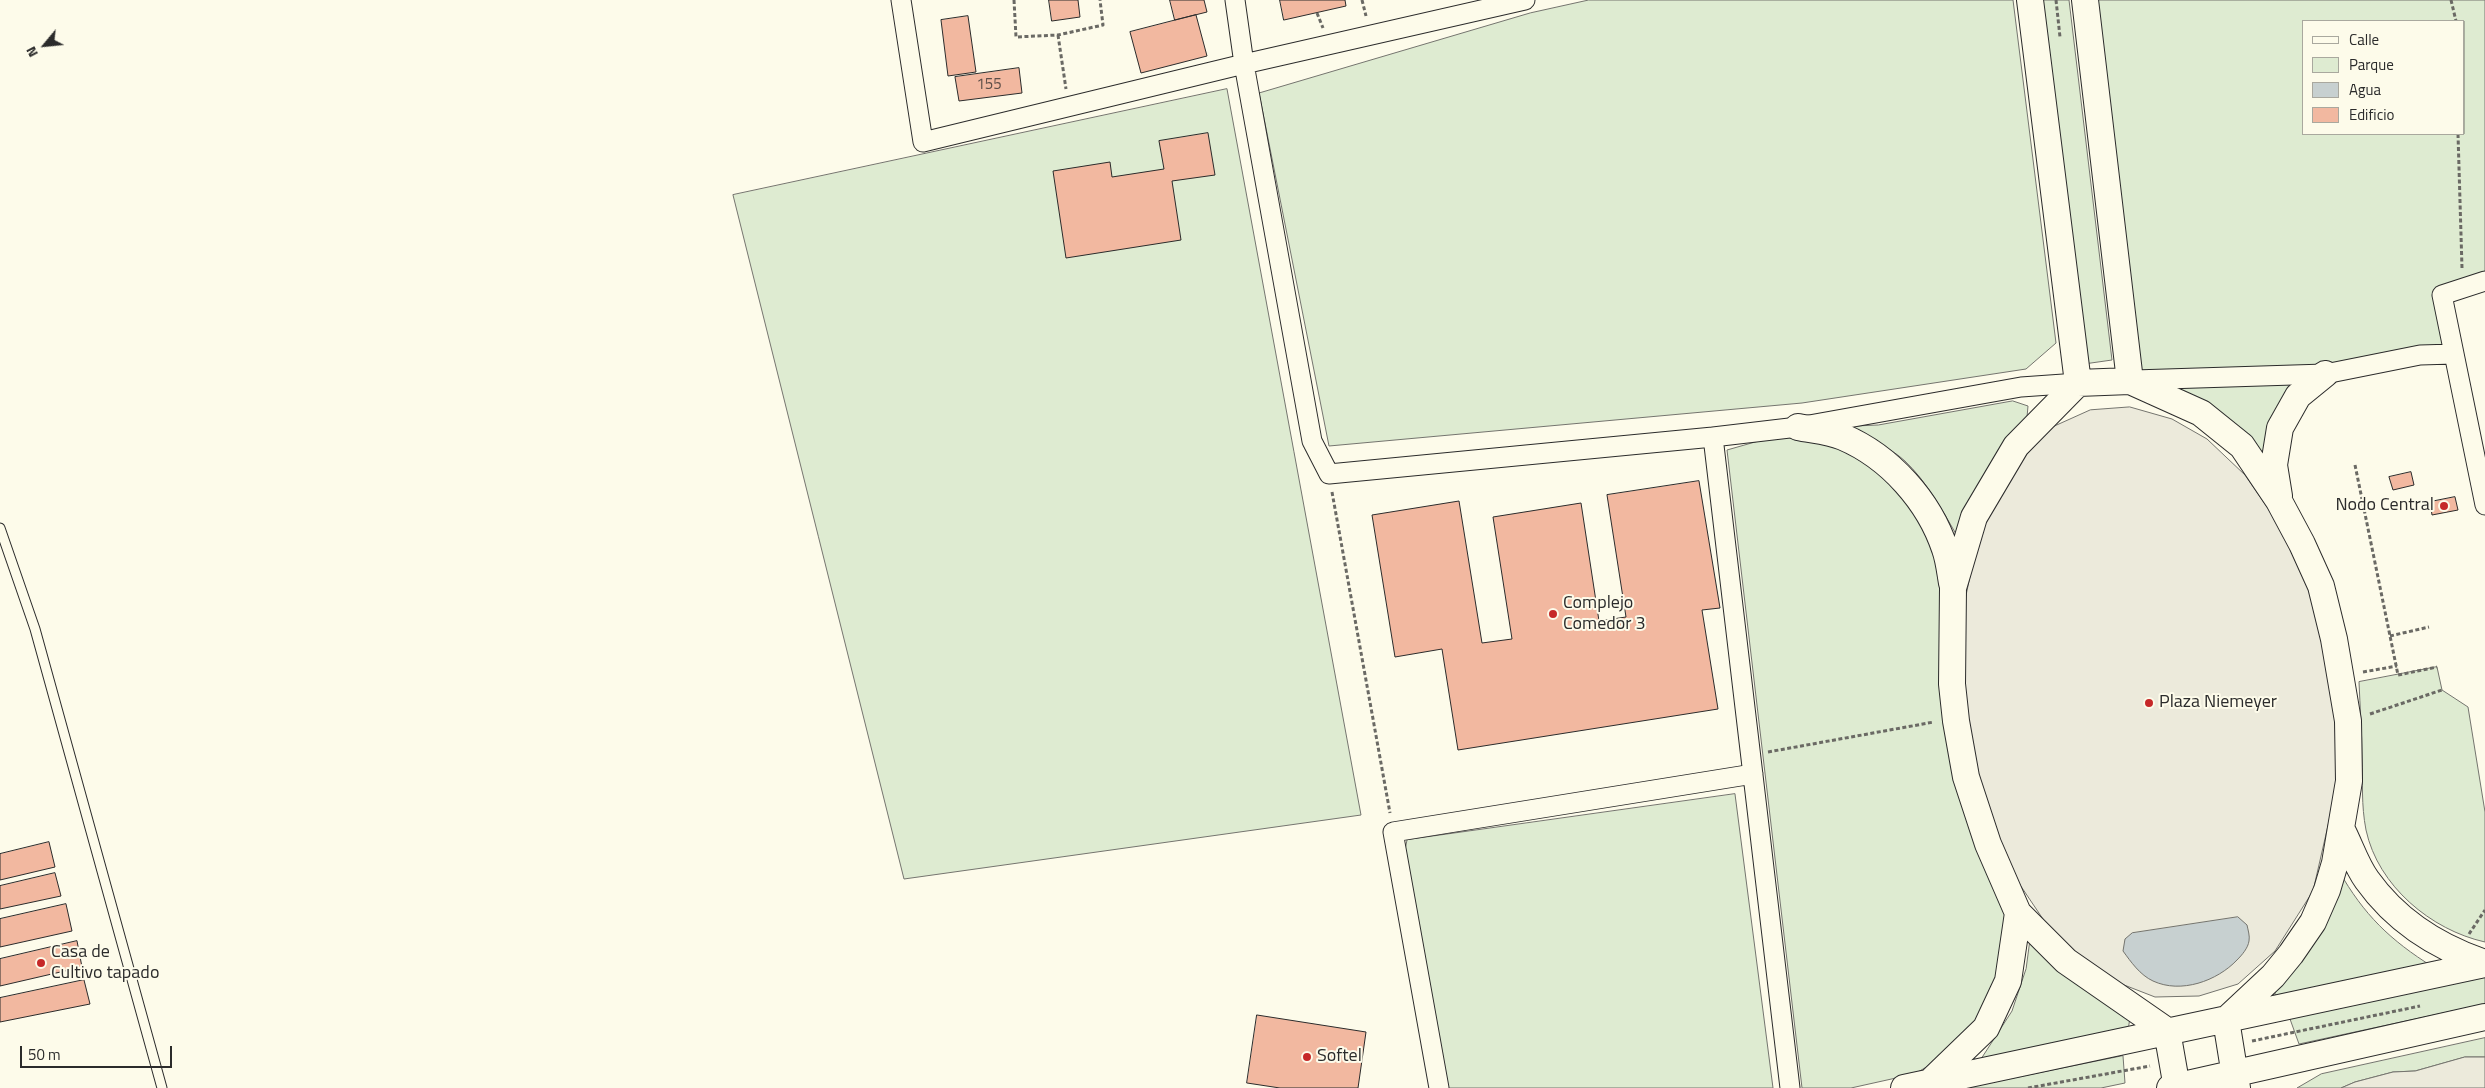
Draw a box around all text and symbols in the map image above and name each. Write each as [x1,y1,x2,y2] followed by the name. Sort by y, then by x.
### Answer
[20,20,70,70] north arrow
[2302,20,2465,135] legend
[2349,28,2379,51] text: Calle
[20,43,43,61] text: N
[2349,53,2394,76] text: Parque
[976,76,1002,94] house number: 155
[2349,78,2381,101] text: Agua
[2349,103,2394,126] text: Edificio
[2335,495,2434,517] place label: Nodo Central
[2438,500,2450,512] marker: Nodo Central
[1563,593,1646,636] place label: Complejo Comedor 3
[1547,608,1559,620] marker: Complejo Comedor 3
[2159,692,2277,714] place label: Plaza Niemeyer
[2143,697,2155,709] marker: Plaza Niemeyer
[51,942,159,984] place label: Casa de Cultivo tapado
[35,957,47,969] marker: Casa de Cultivo tapado
[22,1036,175,1068] scale bar
[28,1043,61,1066] text: 50 m
[1317,1046,1362,1068] place label: Softel
[1301,1051,1313,1063] marker: Softel

